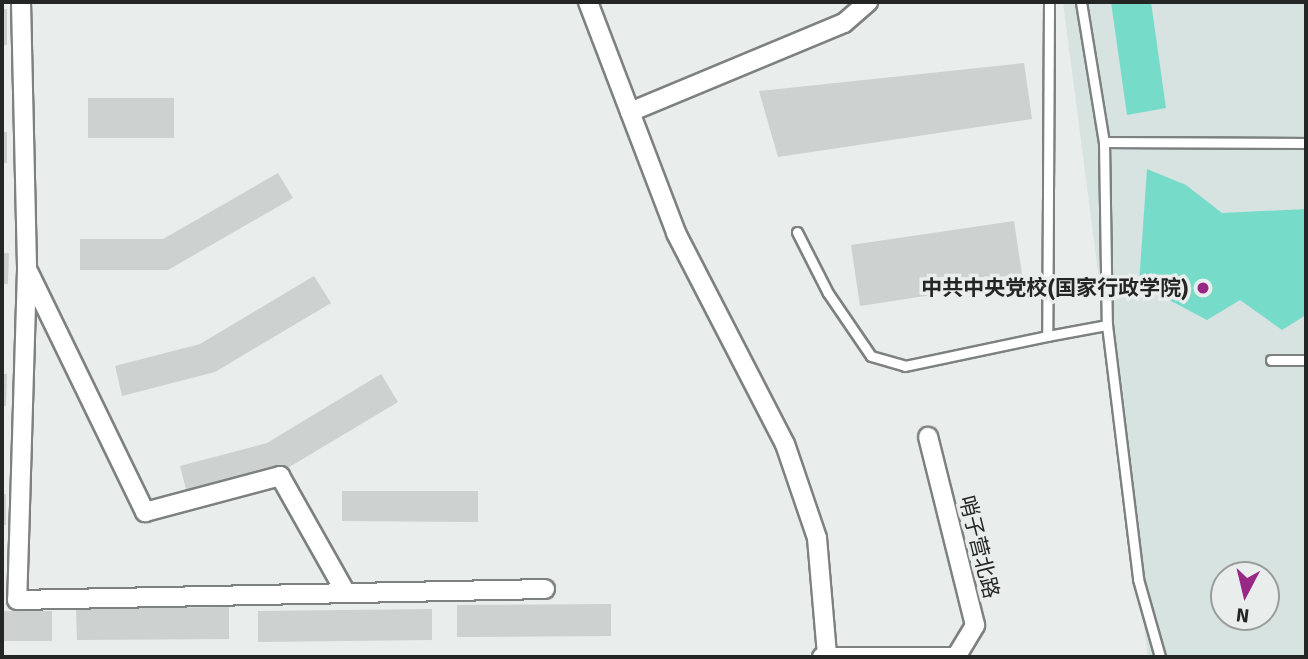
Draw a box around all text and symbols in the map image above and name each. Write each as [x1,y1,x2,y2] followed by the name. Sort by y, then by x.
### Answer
[921,275,1189,301] place label: 中共中央党校(国家行政学院)
[1195,280,1211,296] marker: 中共中央党校(国家行政学院)
[954,493,1004,601] street label: 哨子营北路
[1210,561,1280,631] north arrow
[1235,602,1251,628] text: N

